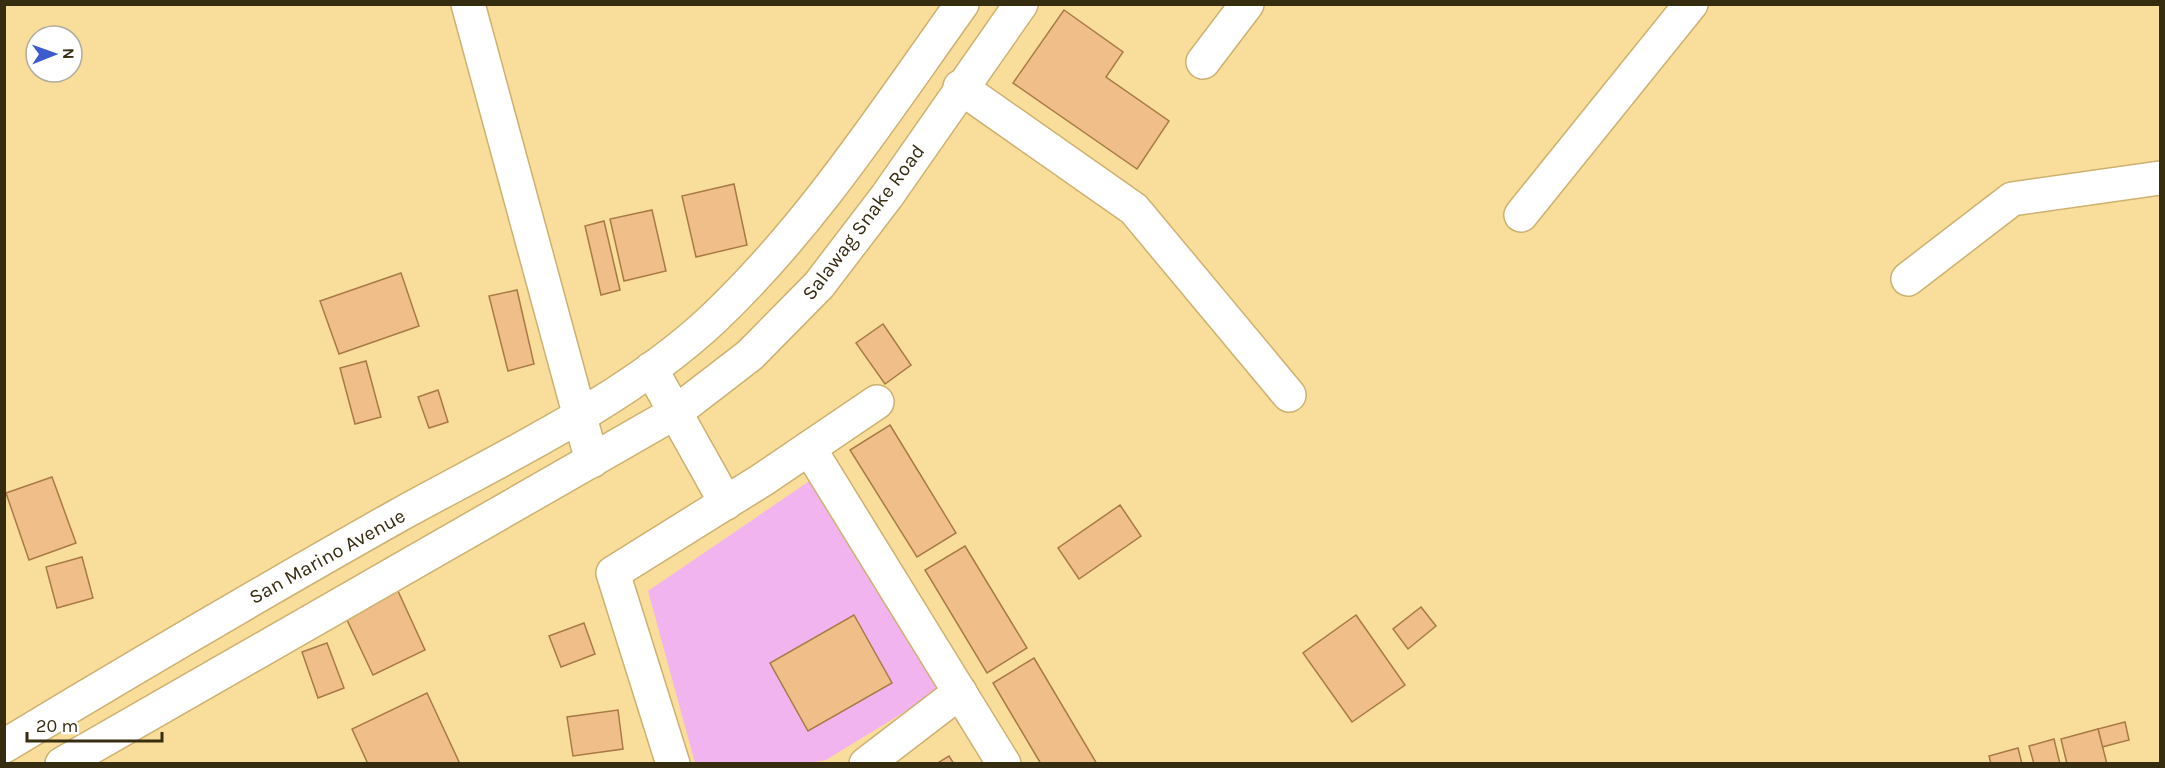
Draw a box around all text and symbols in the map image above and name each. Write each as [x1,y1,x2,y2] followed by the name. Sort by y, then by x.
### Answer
[24,24,84,84] north arrow
[59,48,78,60] text: N
[797,140,929,305] street label: Salawag Snake Road
[245,504,409,609] street label: San Marino Avenue
[27,705,162,743] scale bar
[36,715,78,737] text: 20 m

